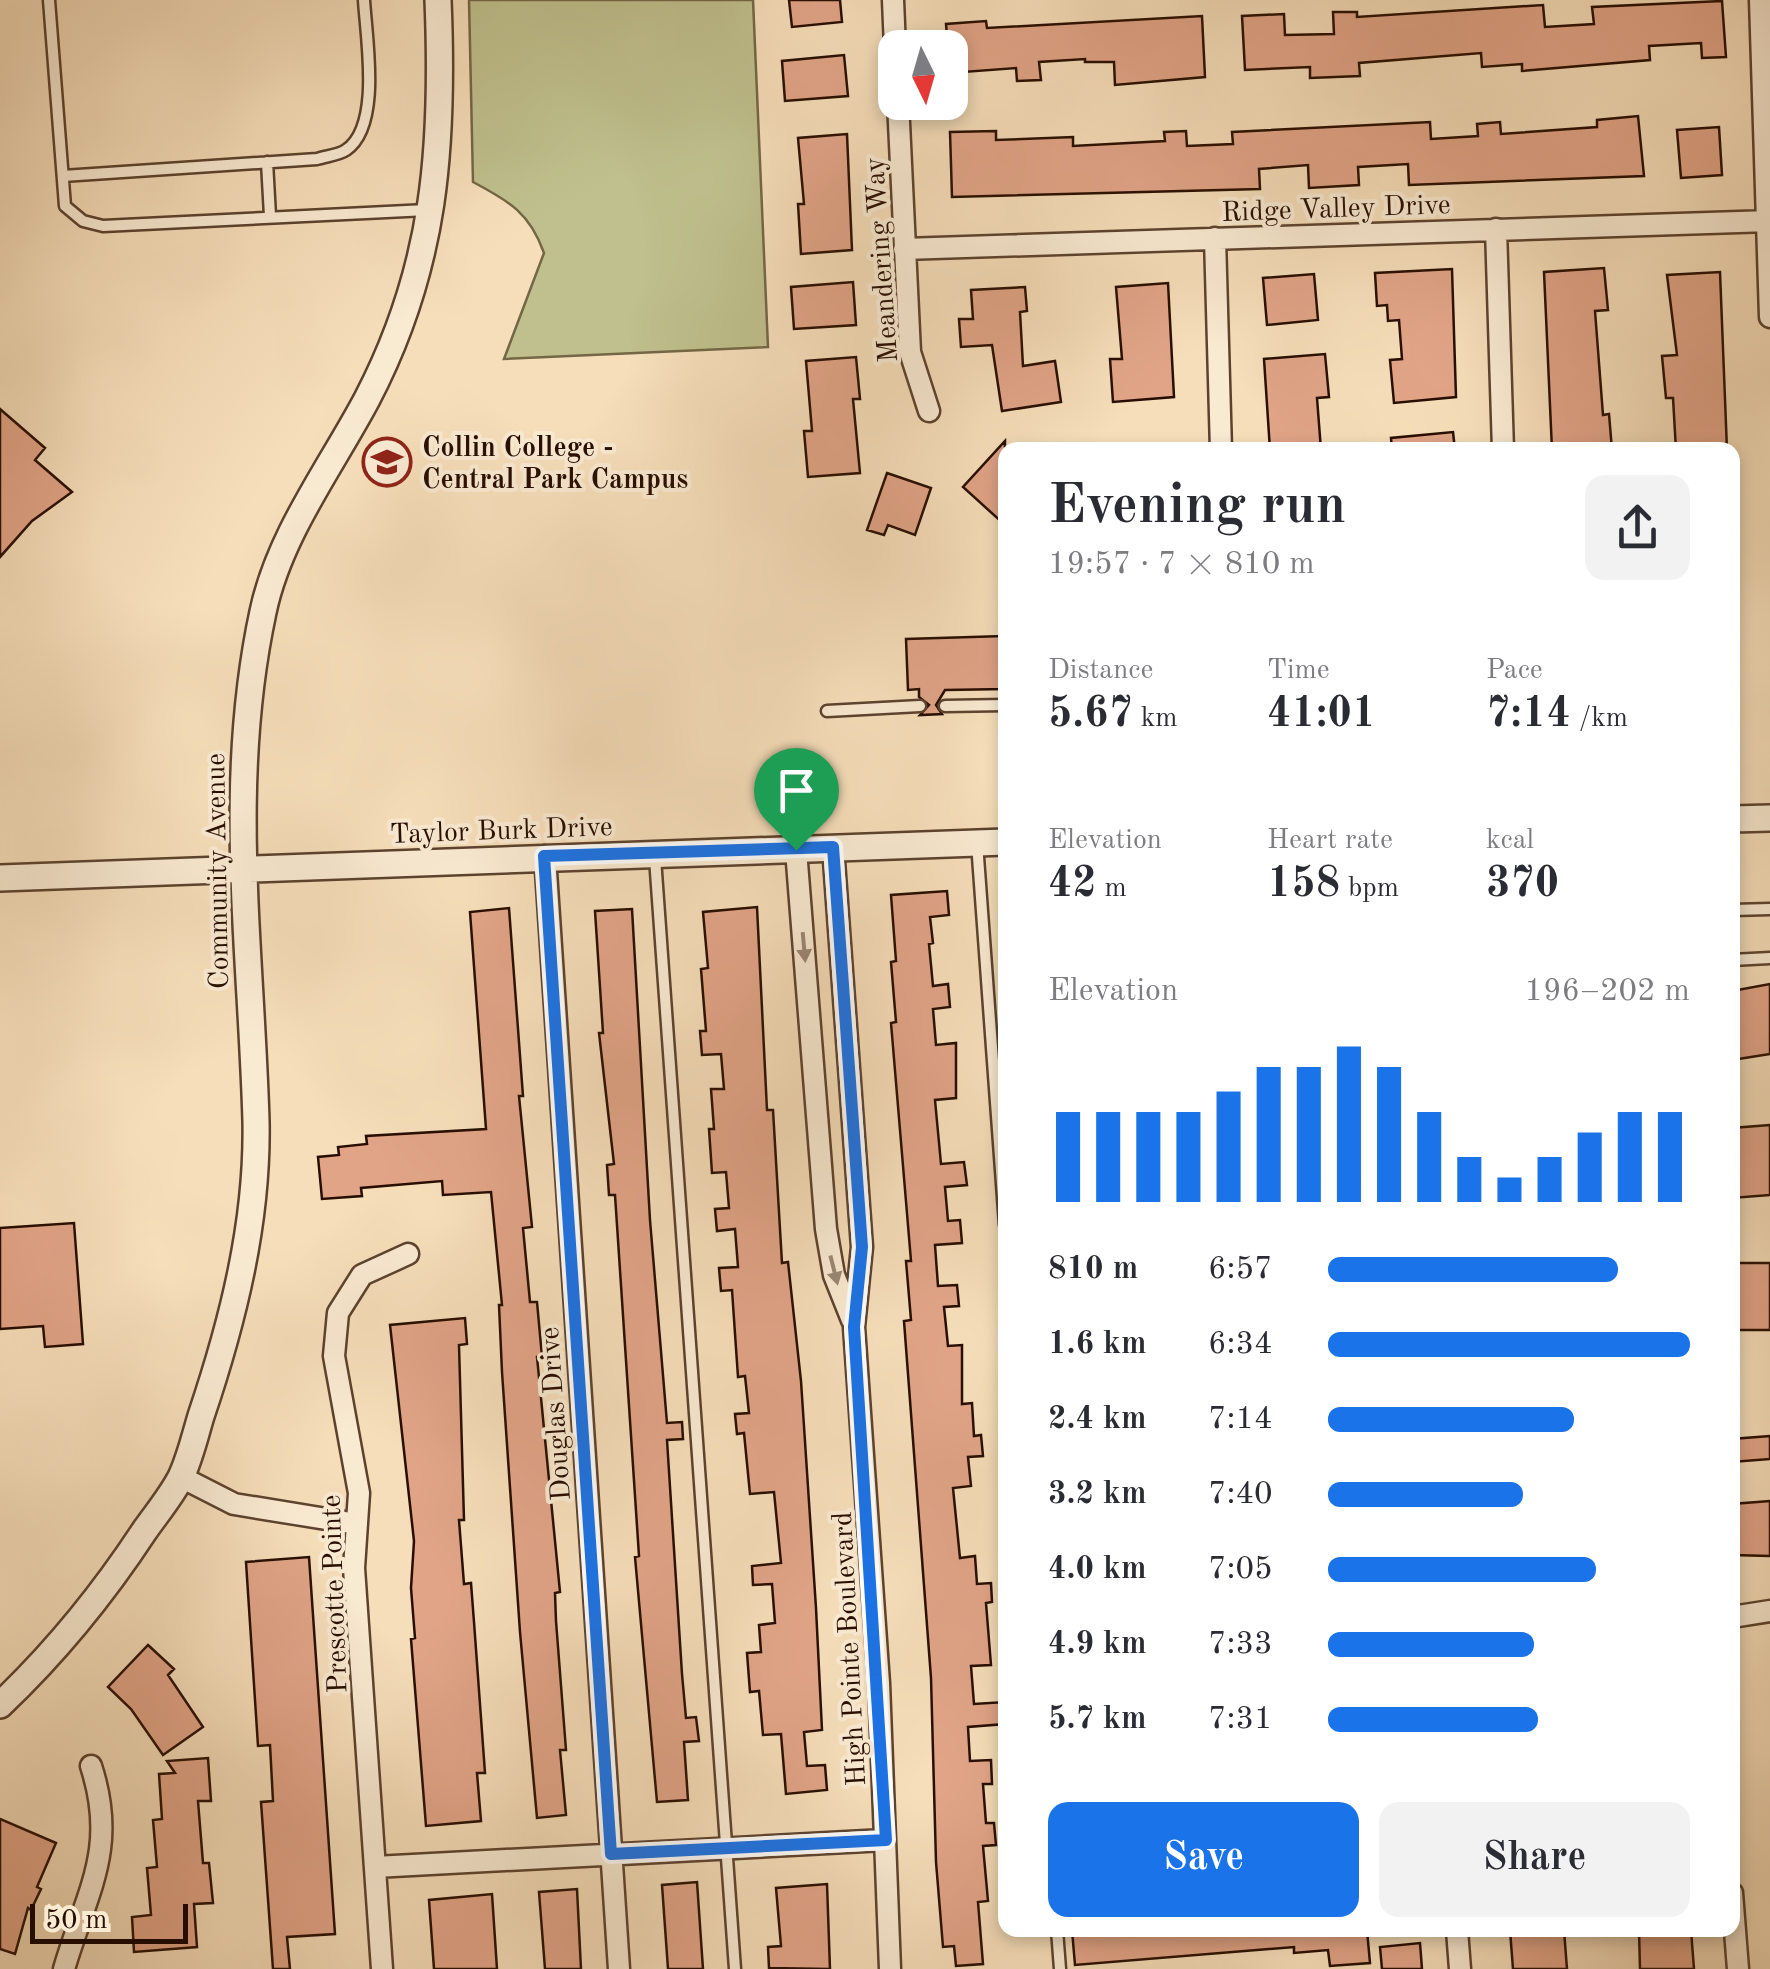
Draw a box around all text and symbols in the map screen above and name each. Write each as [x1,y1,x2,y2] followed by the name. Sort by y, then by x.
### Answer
[878,30,968,120] north arrow
[878,30,968,120] map controls
[862,156,904,363] street label: Meandering Way
[1221,192,1451,228] street label: Ridge Valley Drive
[422,435,688,495] place label: Collin College - Central Park Campus
[361,436,413,488] school or university icon: Collin College - Central Park Campus
[1585,475,1690,580] button: share
[1048,480,1346,535] text: Evening run
[1048,549,1315,581] text: 19:57 · 7 × 810 m
[1048,657,1153,685] text: Distance
[1267,657,1330,685] text: Time
[1486,657,1543,685] text: Pace
[1048,694,1133,736] text: 5.67
[1267,694,1376,736] text: 41:01
[1486,694,1571,736] text: 7:14
[1133,705,1177,733] text: km
[1571,705,1628,733] text: /km
[754,748,839,851] pin
[203,753,235,989] street label: Community Avenue
[769,763,824,818] icon: arrive
[389,814,613,850] street label: Taylor Burk Drive
[1048,827,1162,855] text: Elevation
[1267,827,1393,855] text: Heart rate
[1486,827,1534,855] text: kcal
[1048,864,1097,906] text: 42
[1267,864,1340,906] text: 158
[1486,864,1559,906] text: 370
[1097,875,1127,903] text: m
[1340,875,1399,903] text: bpm
[797,931,813,963] one-way arrow
[1048,976,1178,1008] text: Elevation
[1524,976,1690,1008] text: 196–202 m
[1048,1254,1138,1286] text: 810 m
[1208,1254,1273,1286] text: 6:57
[827,1255,843,1286] one-way arrow
[537,1326,577,1502] street label: Douglas Drive
[1048,1329,1147,1361] text: 1.6 km
[1208,1329,1273,1361] text: 6:34
[1048,1404,1147,1436] text: 2.4 km
[1208,1404,1273,1436] text: 7:14
[1048,1479,1147,1511] text: 3.2 km
[1208,1479,1273,1511] text: 7:40
[319,1494,353,1694] street label: Prescotte Pointe
[830,1511,872,1787] street label: High Pointe Boulevard
[1048,1554,1147,1586] text: 4.0 km
[1208,1554,1273,1586] text: 7:05
[1048,1629,1147,1661] text: 4.9 km
[1208,1629,1273,1661] text: 7:33
[1048,1704,1147,1736] text: 5.7 km
[1208,1704,1273,1736] text: 7:31
[1048,1802,1359,1917] button: Save
[1379,1802,1690,1917] button: Share
[30,1899,188,1944] scale bar
[45,1907,108,1935] text: 50 m

